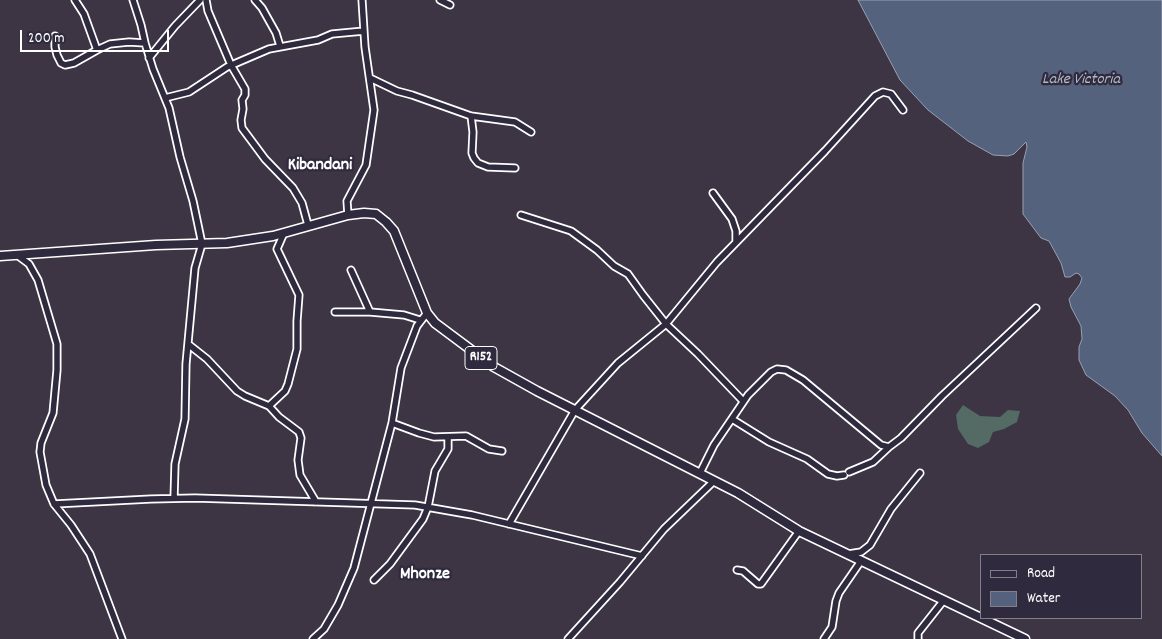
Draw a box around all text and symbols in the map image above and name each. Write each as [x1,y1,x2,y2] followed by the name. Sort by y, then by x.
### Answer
[22,20,171,52] scale bar
[28,28,65,50] text: 200 m
[1042,71,1120,91] water label: Lake Victoria
[288,156,352,178] district label: Kibandani
[465,346,497,369] road number: R152
[980,554,1142,619] legend
[1027,563,1055,585] text: Road
[400,565,450,587] district label: Mhonze
[1027,588,1060,610] text: Water

